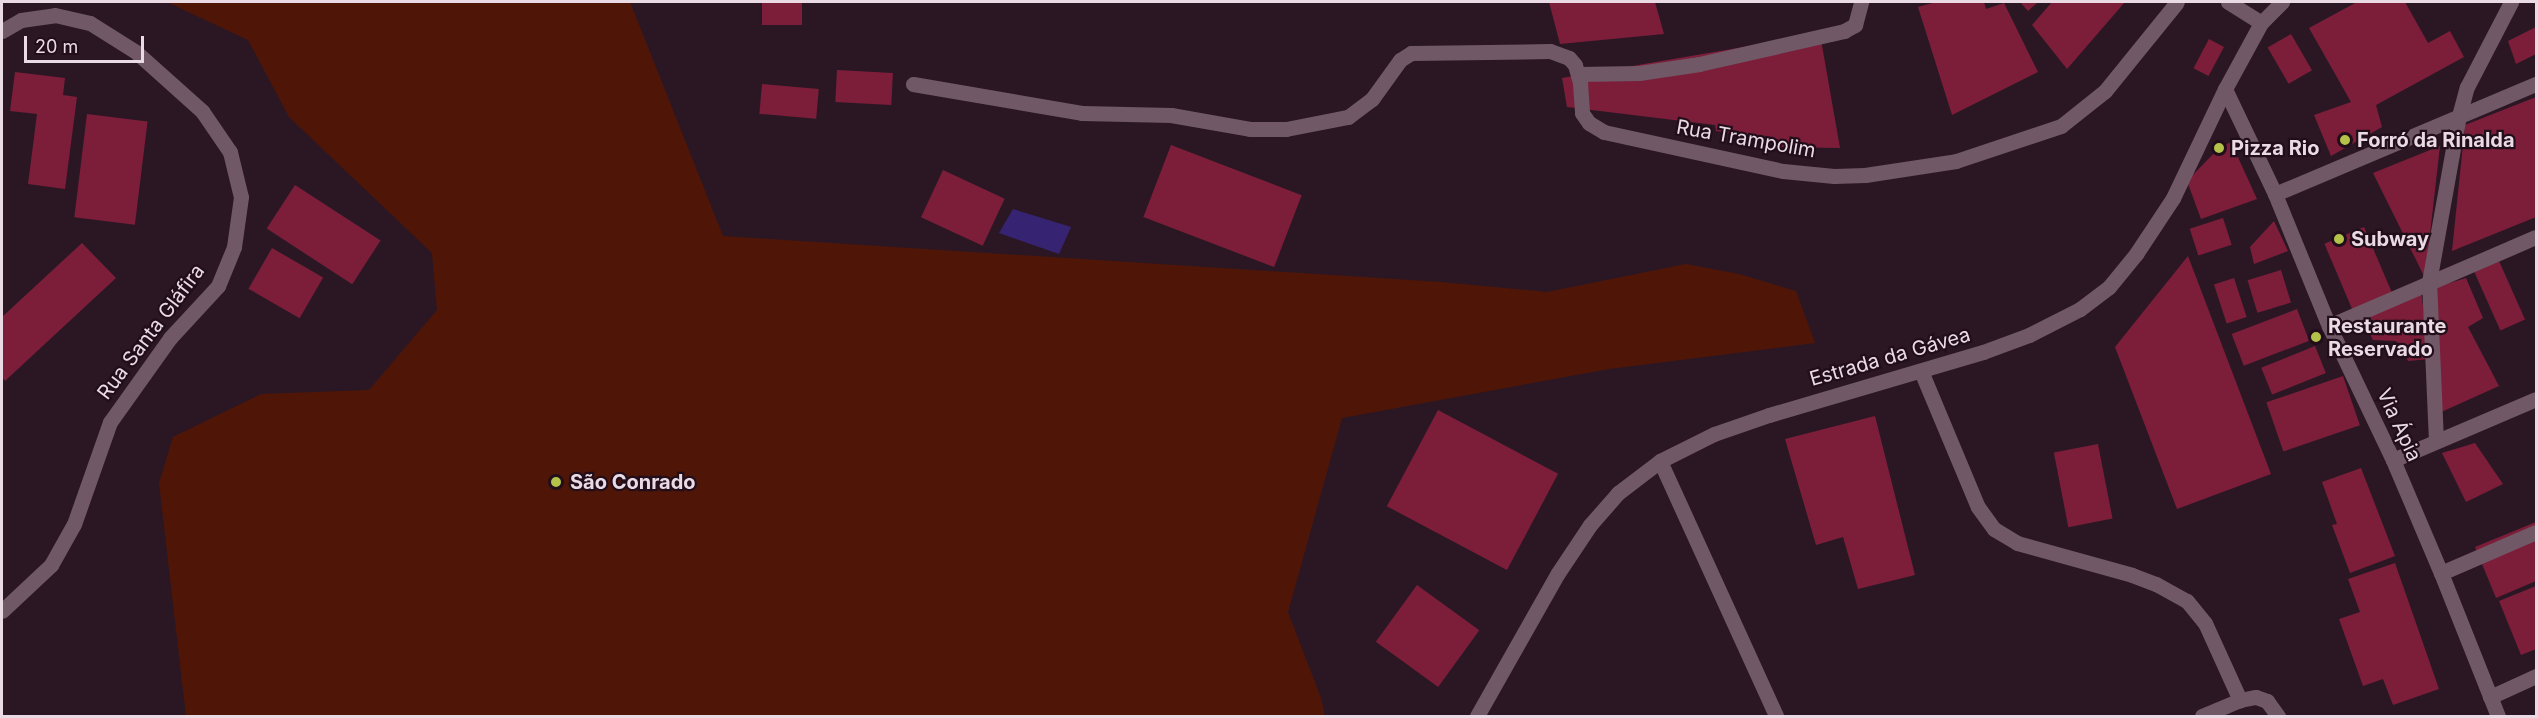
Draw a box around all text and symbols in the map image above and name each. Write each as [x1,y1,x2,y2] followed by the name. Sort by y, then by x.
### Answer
[27,24,147,62] scale bar
[35,36,78,57] text: 20 m
[1674,115,1818,163] street label: Rua Trampolim
[2357,128,2515,152] place label: Forró da Rinalda
[2338,133,2352,147] marker: Forró da Rinalda
[2231,136,2319,160] place label: Pizza Rio
[2212,141,2226,155] marker: Pizza Rio
[2351,227,2429,251] place label: Subway
[2332,232,2346,246] marker: Subway
[92,260,210,404] street label: Rua Santa Gláfira
[2328,314,2446,361] place label: Restaurante Reservado
[1807,323,1973,391] street label: Estrada da Gávea
[2309,330,2323,344] marker: Restaurante Reservado
[2372,385,2426,465] street label: Via Ápia
[570,470,696,494] place label: São Conrado
[547,473,565,491] marker: São Conrado

